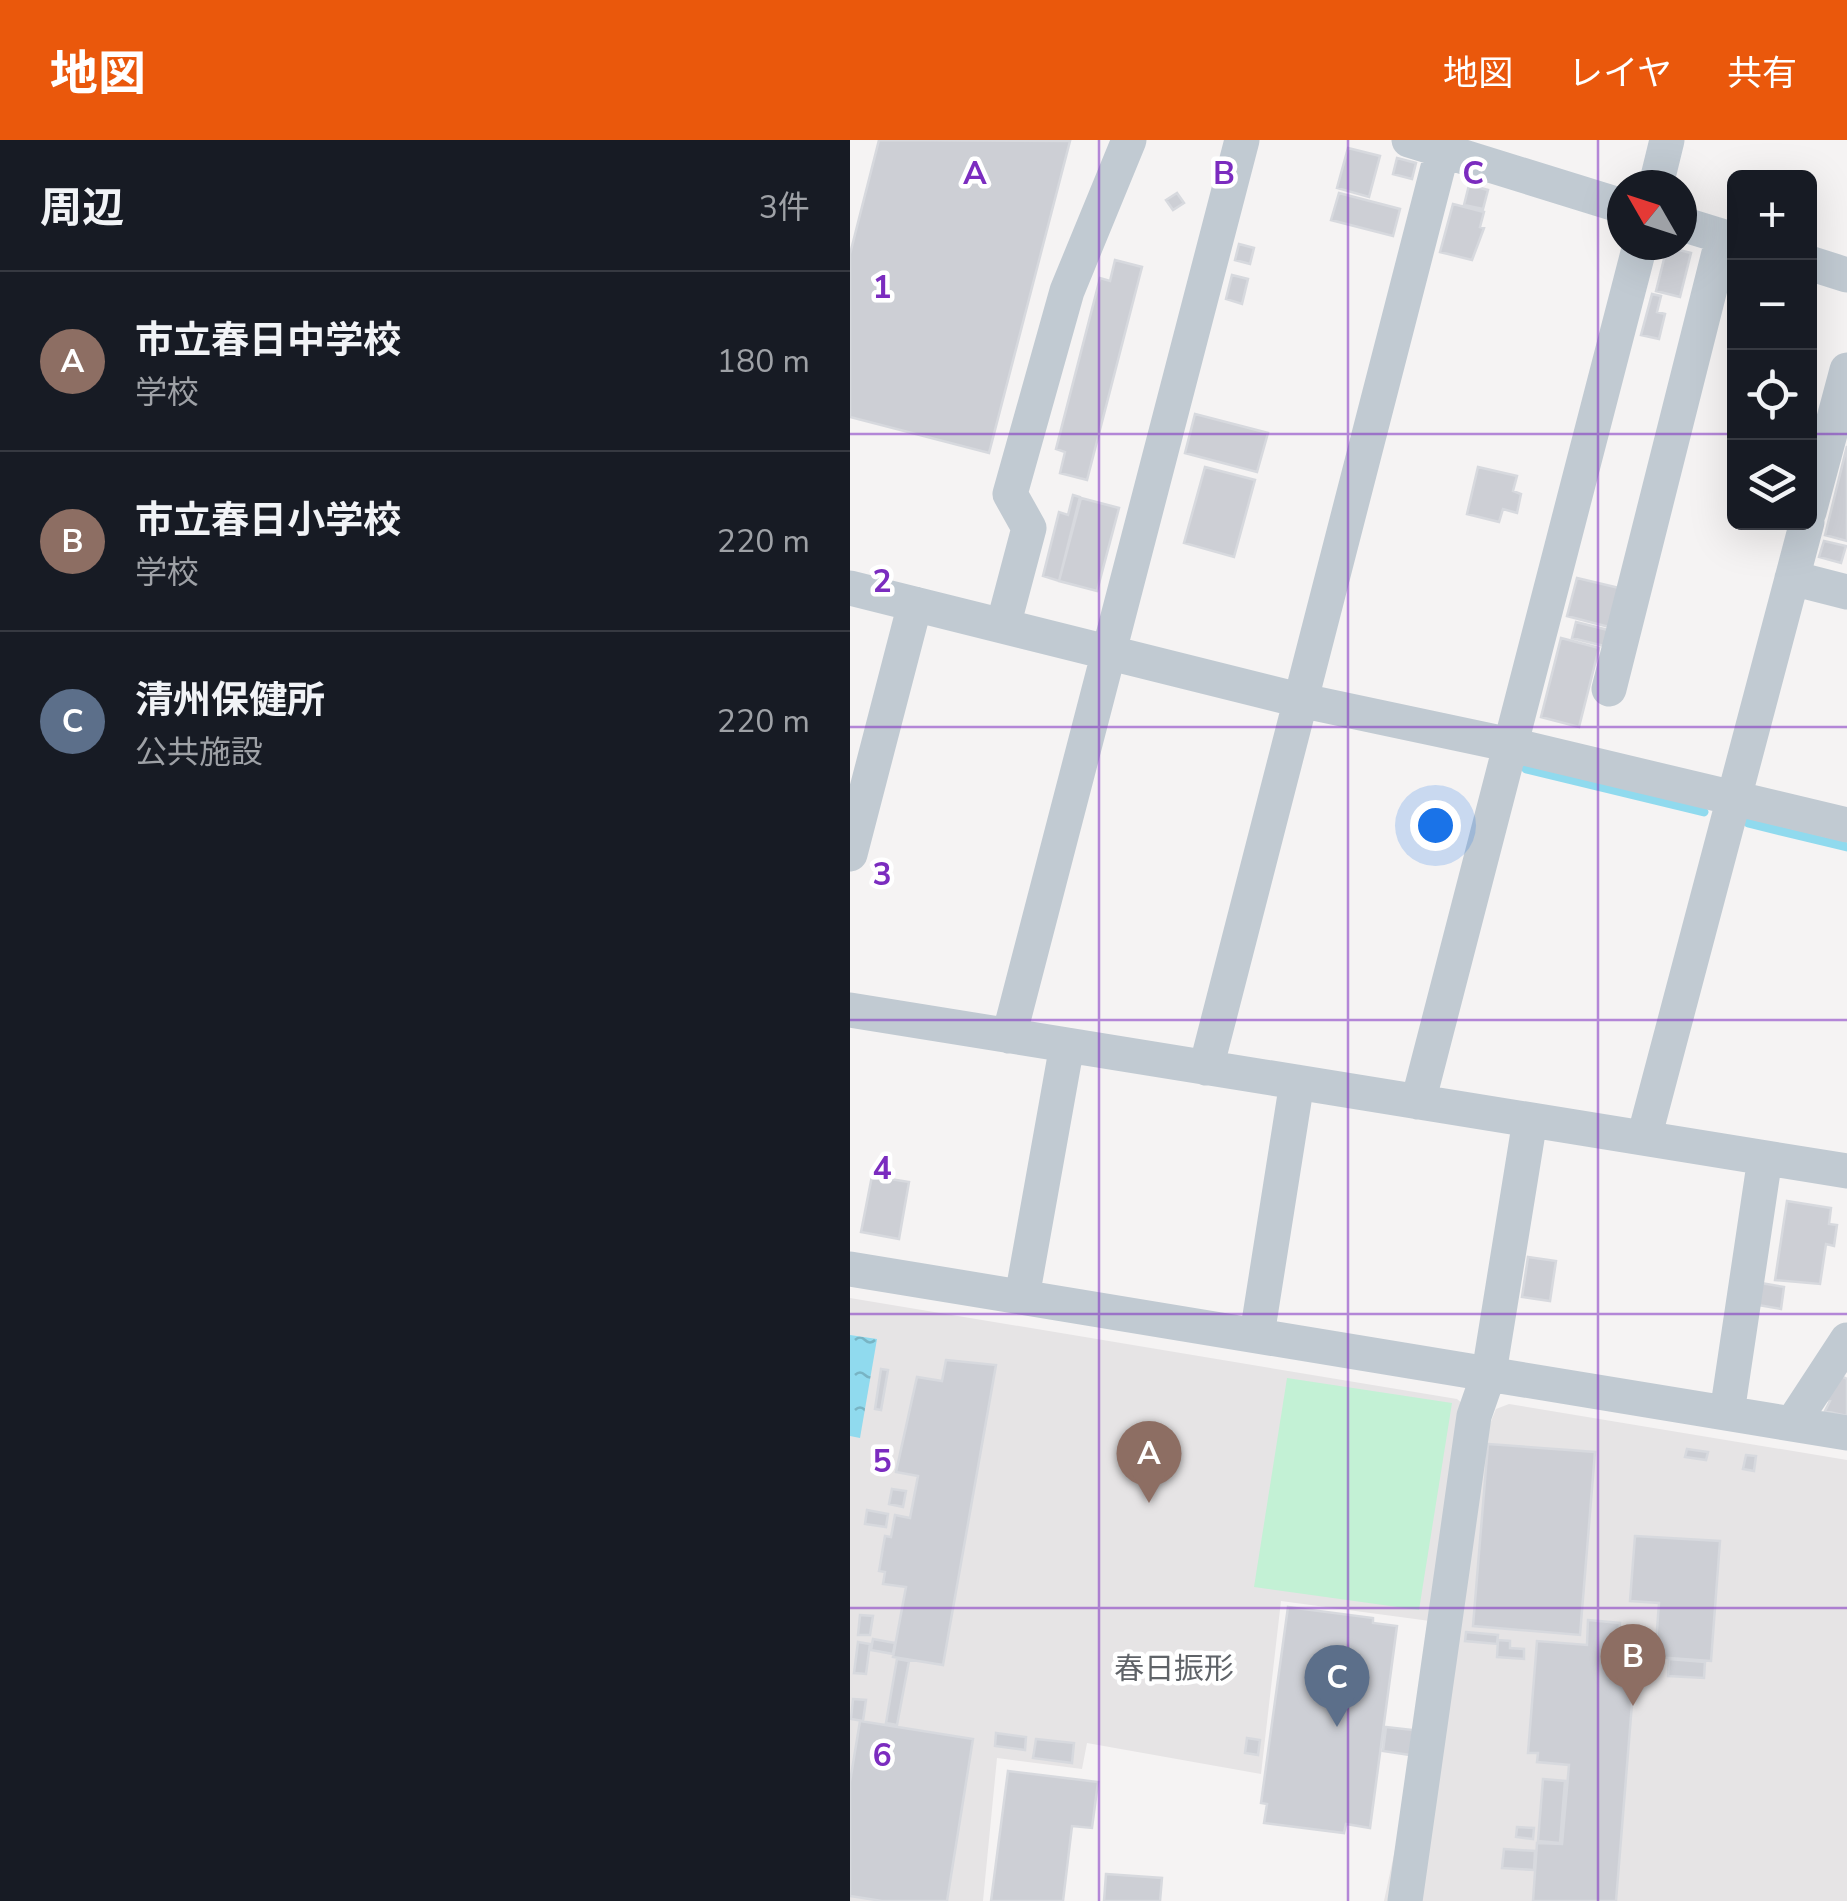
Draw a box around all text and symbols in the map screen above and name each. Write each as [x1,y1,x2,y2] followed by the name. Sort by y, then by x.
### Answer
[50,41,146,107] text: 地図
[1443,50,1513,97] text: 地図
[1568,50,1672,97] text: レイヤ
[1727,50,1797,97] text: 共有
[963,152,987,195] text: A
[1213,152,1235,195] text: B
[1462,152,1484,195] text: C
[1607,170,1697,260] north arrow
[1727,170,1817,530] map controls
[1727,170,1817,260] button: +
[40,180,124,237] text: 周辺
[759,186,810,229] text: 3件
[1727,260,1817,350] button: −
[872,266,892,309] text: 1
[135,315,401,366] text: 市立春日中学校
[61,340,84,383] text: A
[717,340,810,383] text: 180 m
[1727,350,1817,440] button: locate
[135,371,199,414] text: 学校
[1727,440,1817,530] button: layers
[135,495,401,546] text: 市立春日小学校
[61,520,84,563] text: B
[717,520,810,563] text: 220 m
[135,551,199,594] text: 学校
[872,560,892,603] text: 2
[135,675,325,726] text: 清州保健所
[62,700,83,743] text: C
[717,700,810,743] text: 220 m
[135,731,263,774] text: 公共施設
[1410,800,1461,851] your location
[872,853,892,896] text: 3
[872,1147,892,1190] text: 4
[1116,1420,1182,1503] pin: A
[872,1440,892,1483] text: 5
[1600,1624,1666,1706] pin: B
[1304,1644,1370,1727] pin: C
[1114,1649,1234,1690] district label: 春日振形
[872,1734,892,1777] text: 6

